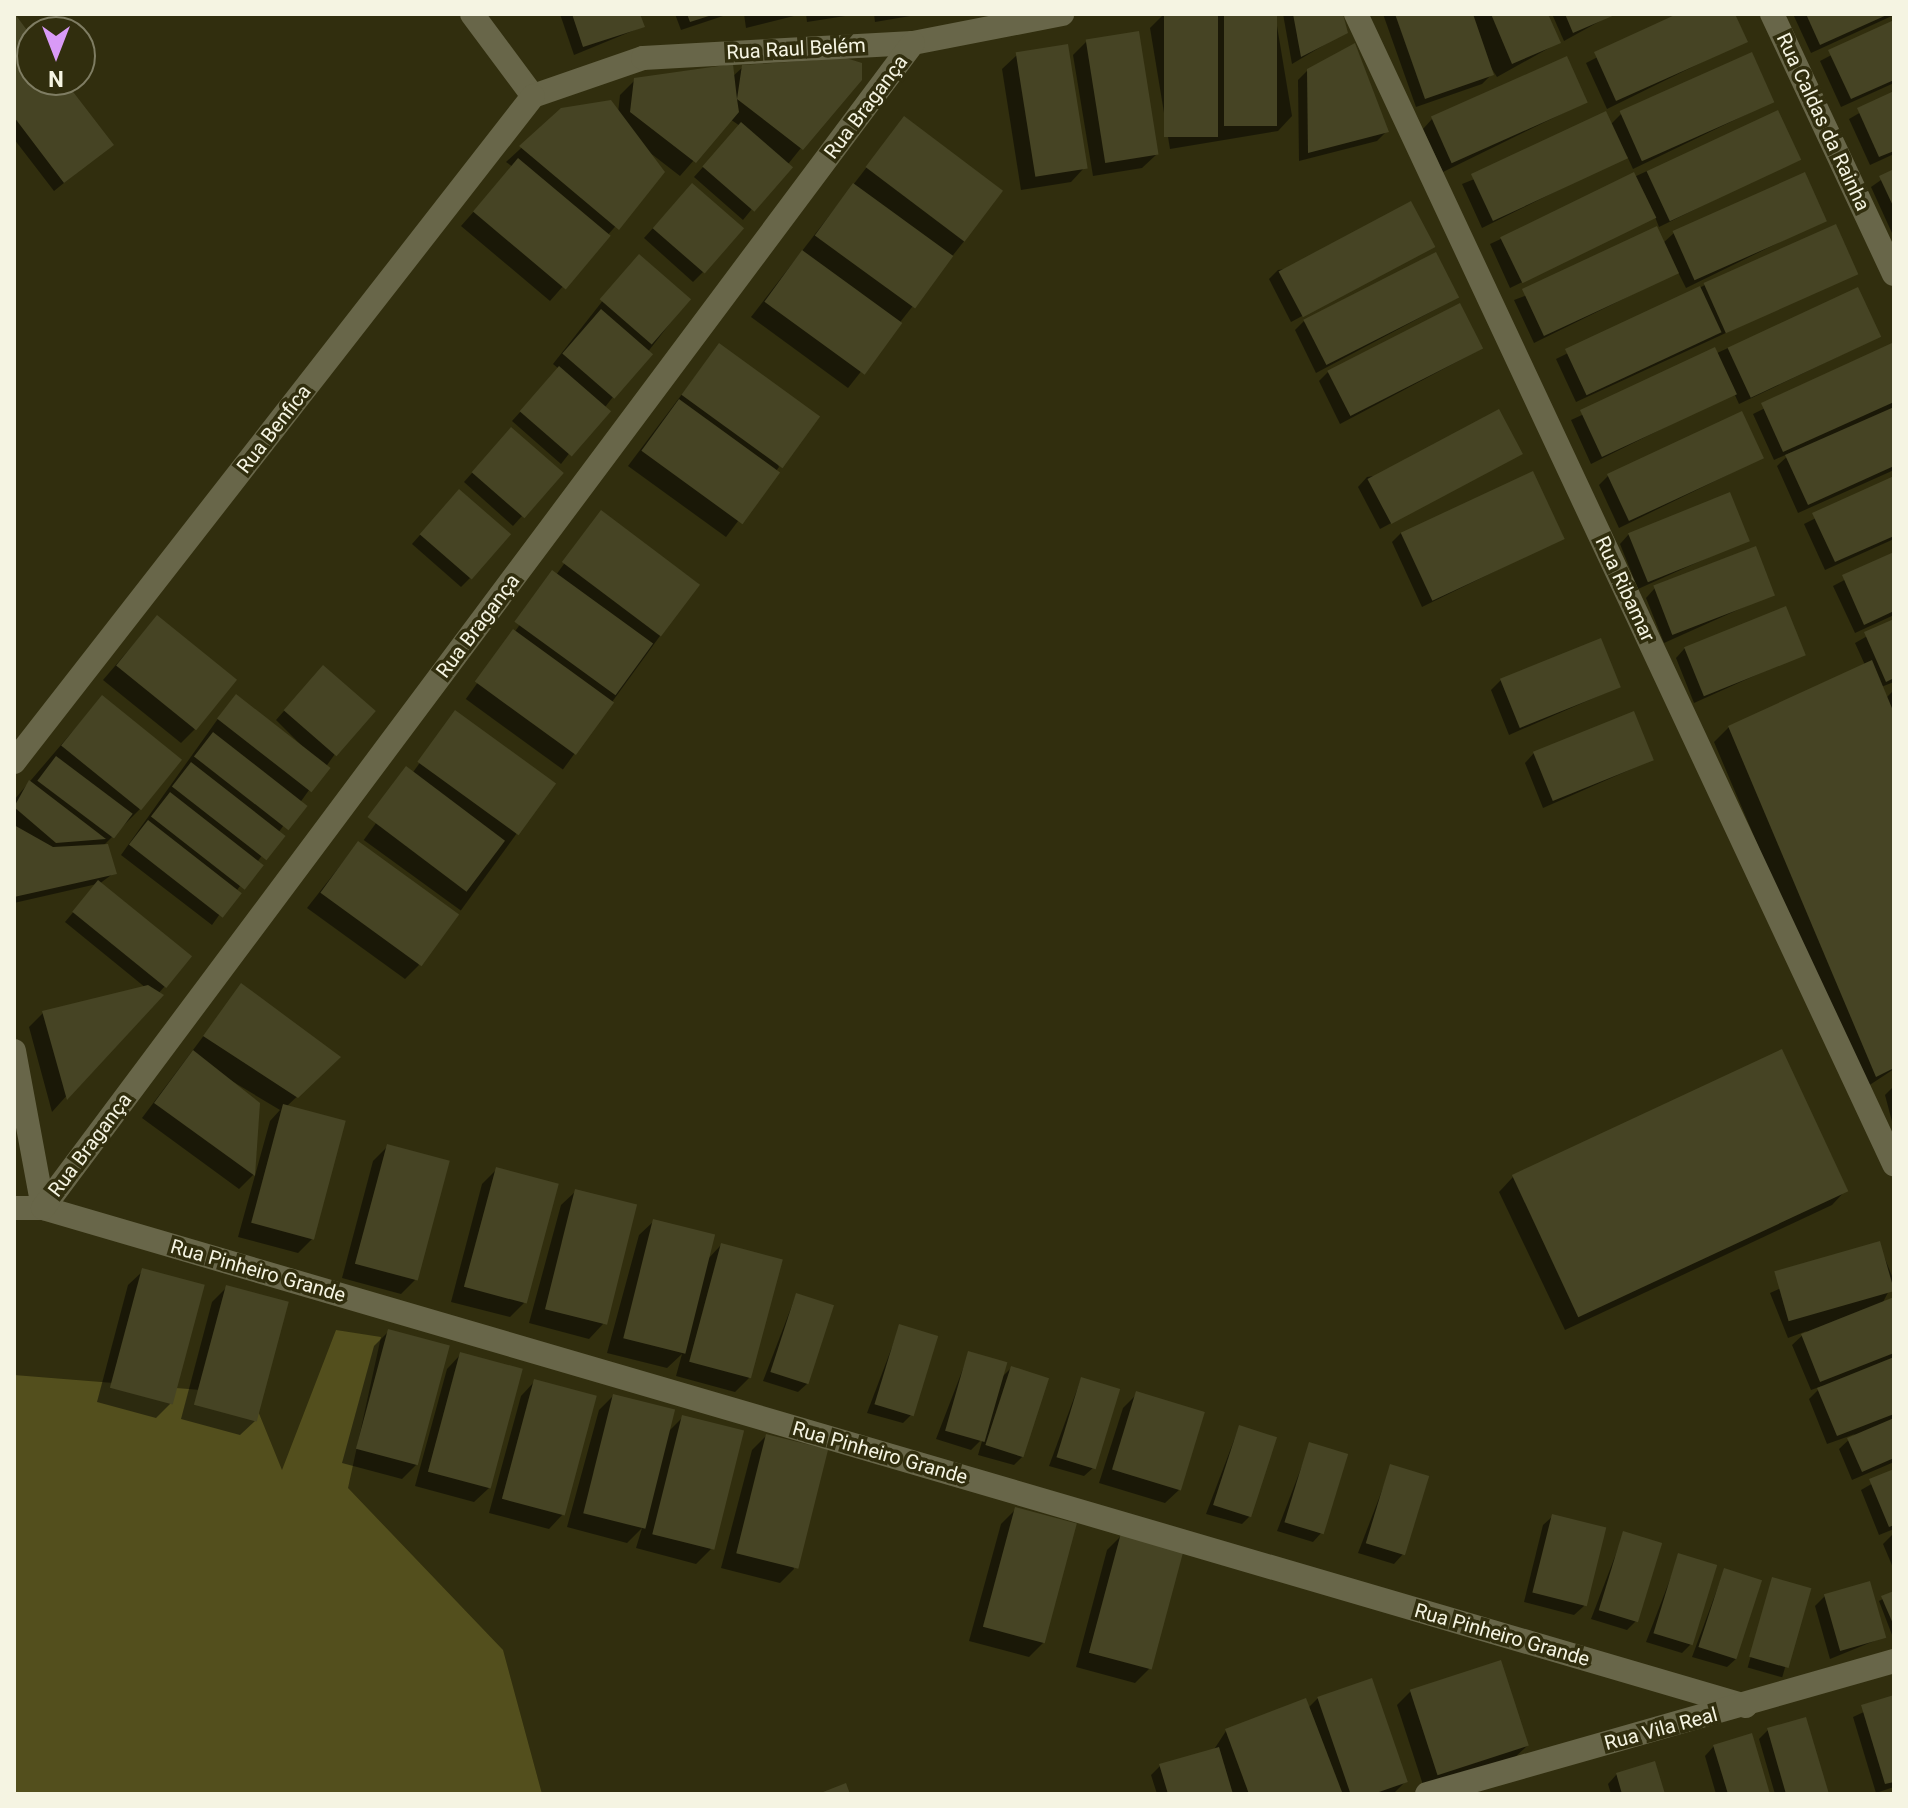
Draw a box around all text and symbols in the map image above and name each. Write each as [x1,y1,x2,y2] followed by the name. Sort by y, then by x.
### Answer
[16,16,96,96] north arrow
[1771,29,1875,215] street label: Rua Caldas da Rainha
[726,33,866,65] street label: Rua Raul Belém
[819,50,913,164] street label: Rua Bragança
[48,66,64,91] text: N
[232,380,316,478] street label: Rua Benfica
[1590,532,1660,646] street label: Rua Ribamar
[431,569,525,683] street label: Rua Bragança
[43,1088,137,1202] street label: Rua Bragança
[168,1235,348,1307] street label: Rua Pinheiro Grande
[790,1417,970,1489] street label: Rua Pinheiro Grande
[1412,1599,1592,1671] street label: Rua Pinheiro Grande
[1602,1702,1720,1756] street label: Rua Vila Real

